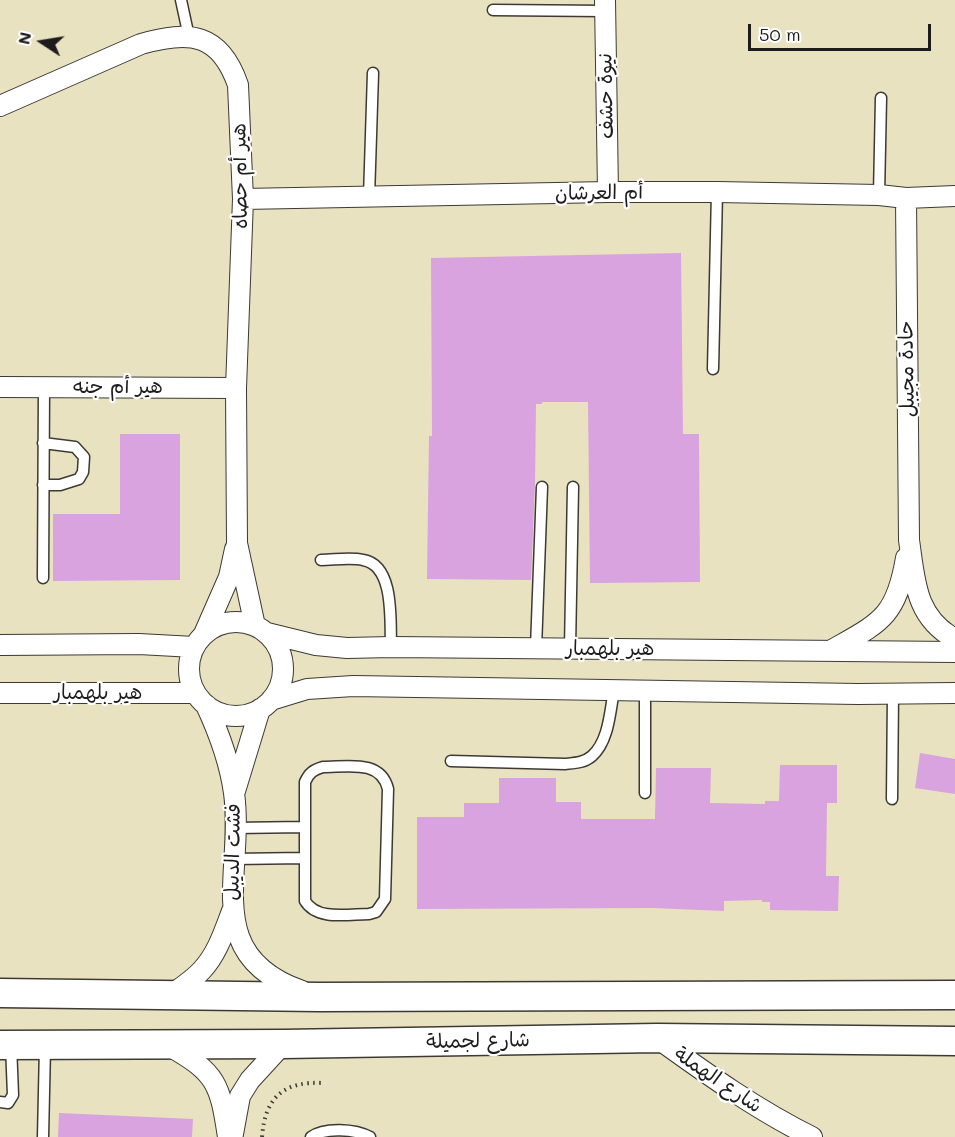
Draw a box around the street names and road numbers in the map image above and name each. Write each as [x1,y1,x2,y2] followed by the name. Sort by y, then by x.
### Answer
[593,53,619,139] street label: نيوة حشف
[227,123,253,229] street label: هير أم حصاه
[555,180,643,206] street label: أم العرشان
[894,321,920,417] street label: حادة مجيبل
[73,375,163,399] street label: هير أم جنه
[566,637,654,661] street label: هير بلهمبار
[54,681,142,705] street label: هير بلهمبار
[220,803,246,901] street label: فشت الديبل
[426,1028,530,1054] street label: شارع لجميلة
[669,1042,767,1118] street label: شارع الهملة

